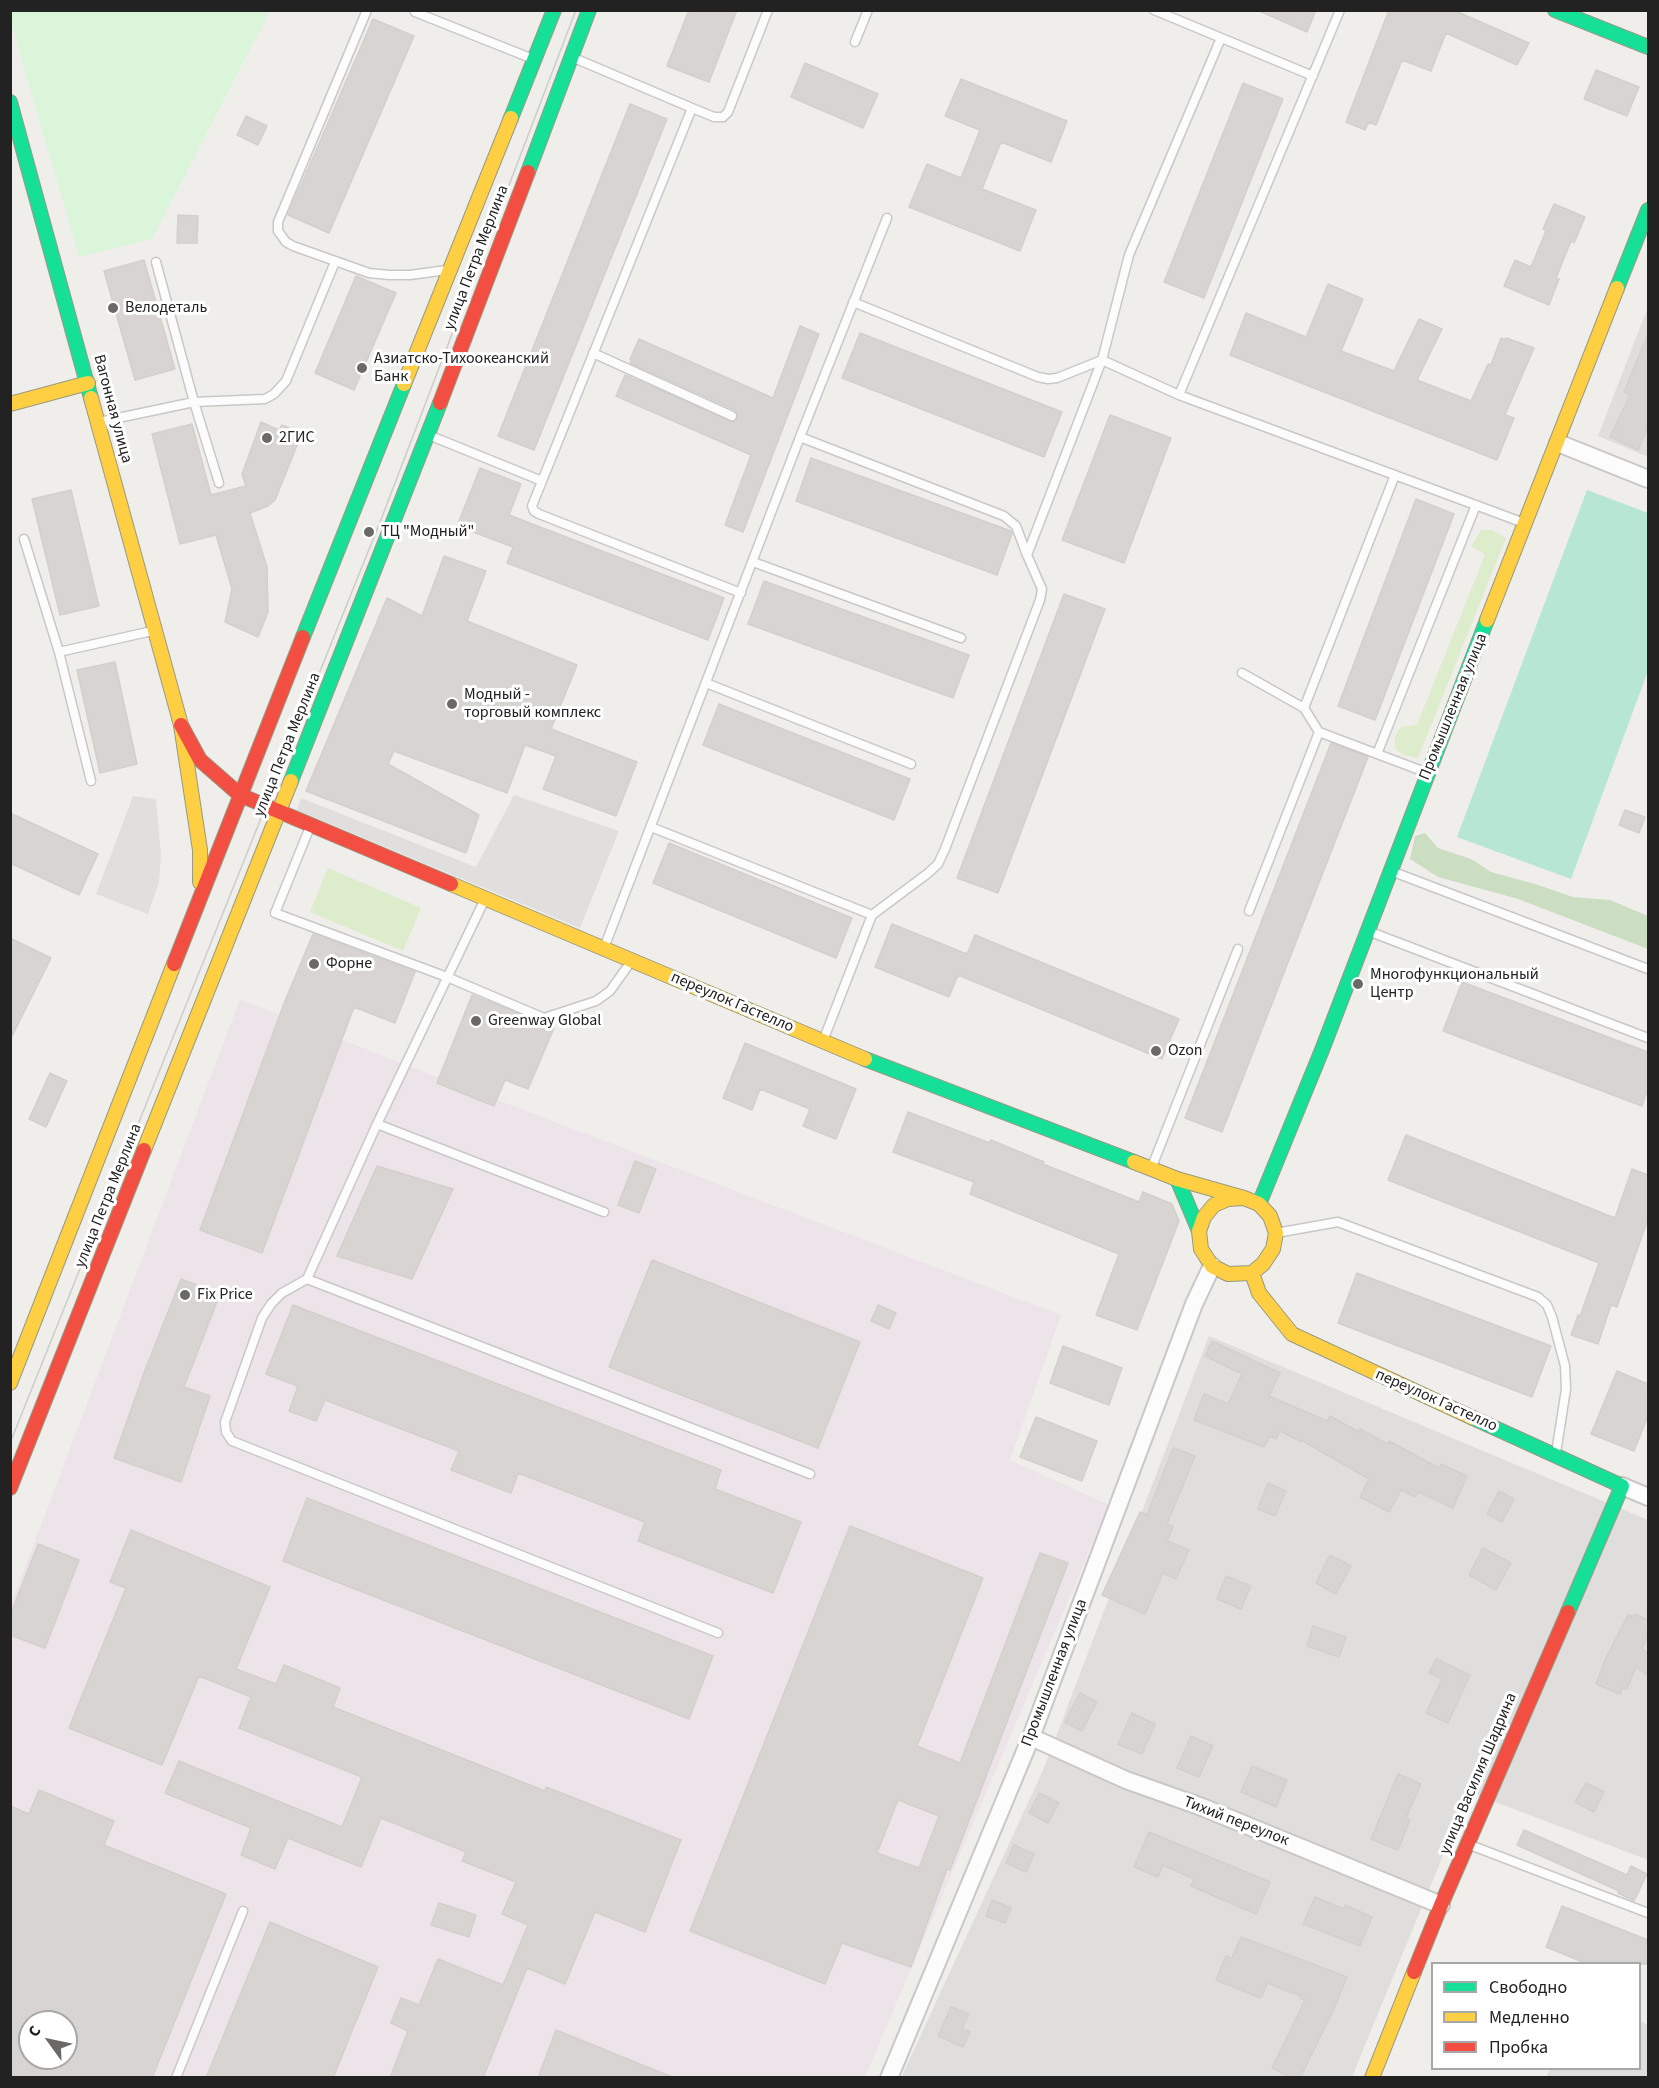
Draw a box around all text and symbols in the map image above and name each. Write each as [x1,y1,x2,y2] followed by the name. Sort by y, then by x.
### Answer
[441,183,513,333] street label: улица Петра Мерлина
[125,298,207,318] place label: Велодеталь
[106,301,120,315] marker: Велодеталь
[374,349,549,387] place label: Азиатско-Тихоокеанский Банк
[88,353,136,465] street label: Вагонная улица
[355,361,369,375] marker: Азиатско-Тихоокеанский Банк
[279,428,315,448] place label: 2ГИС
[260,431,274,445] marker: 2ГИС
[381,522,474,542] place label: ТЦ "Модный"
[362,525,376,539] marker: ТЦ "Модный"
[1416,631,1492,783] street label: Промышленная улица
[250,670,326,820] street label: улица Петра Мерлина
[464,685,601,723] place label: Модный - торговый комплекс
[445,697,459,711] marker: Модный - торговый комплекс
[326,954,372,974] place label: Форне
[307,957,321,971] marker: Форне
[1370,965,1539,1003] place label: Многофункциональный Центр
[668,968,796,1038] street label: переулок Гастелло
[1351,977,1365,991] marker: Многофункциональный Центр
[488,1011,601,1031] place label: Greenway Global
[469,1014,483,1028] marker: Greenway Global
[1168,1041,1203,1061] place label: Ozon
[1149,1044,1163,1058] marker: Ozon
[71,1121,147,1271] street label: улица Петра Мерлина
[197,1285,253,1305] place label: Fix Price
[178,1288,192,1302] marker: Fix Price
[1372,1365,1500,1437] street label: переулок Гастелло
[1018,1596,1092,1750] street label: Промышленная улица
[1436,1690,1522,1858] street label: улица Василия Шадрина
[1181,1793,1291,1851] street label: Тихий переулок
[1431,1962,1641,2070] legend
[1489,1975,1567,2000] text: Свободно
[1489,2005,1569,2030] text: Медленно
[18,2010,78,2070] north arrow
[23,2021,46,2041] text: С
[1489,2035,1548,2060] text: Пробка

